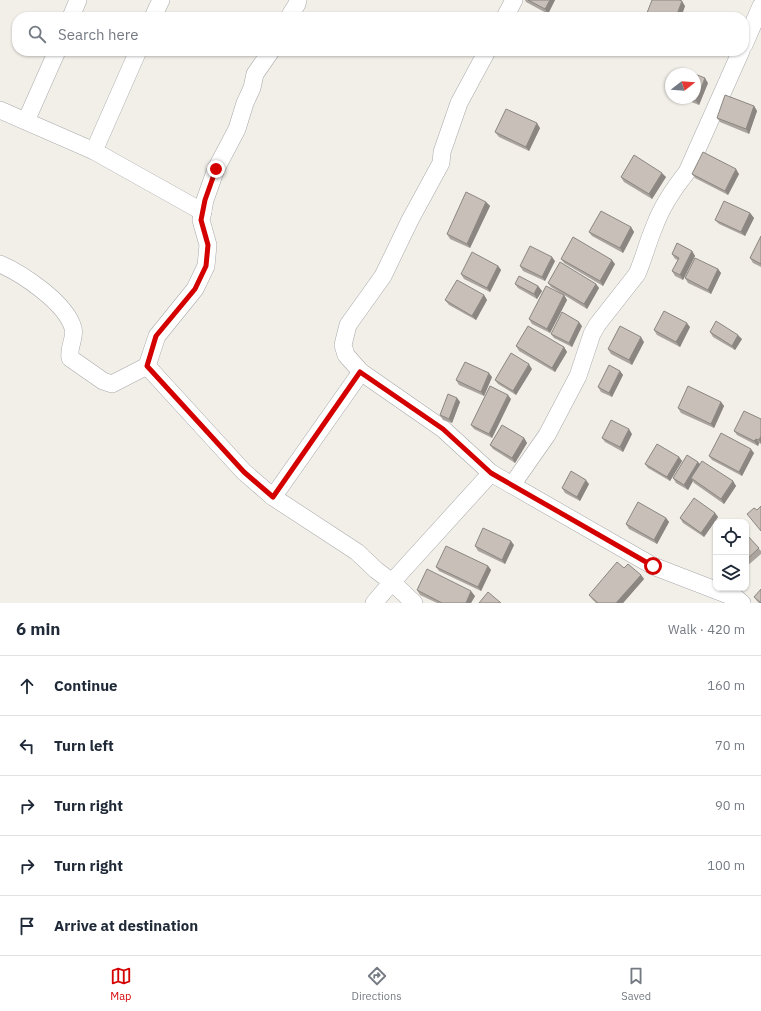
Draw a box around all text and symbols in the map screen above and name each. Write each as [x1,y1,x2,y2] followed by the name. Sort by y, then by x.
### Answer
[12,12,749,56] search box
[26,23,48,45] icon: search
[58,25,138,44] text: Search here
[665,68,701,104] north arrow
[207,160,225,178] route end
[713,519,749,591] map controls
[713,519,749,555] button: locate
[713,555,749,591] button: layers
[644,557,662,575] route start
[16,618,60,640] text: 6 min
[668,621,745,638] text: Walk · 420 m
[16,675,38,697] icon: ahead
[54,676,118,695] text: Continue
[707,677,745,694] text: 160 m
[16,735,38,757] icon: left
[54,736,114,755] text: Turn left
[715,737,745,754] text: 70 m
[16,795,38,817] icon: right
[54,796,123,815] text: Turn right
[715,797,745,814] text: 90 m
[16,855,38,877] icon: right
[54,856,123,875] text: Turn right
[707,857,745,874] text: 100 m
[16,915,38,937] icon: arrive
[54,916,198,935] text: Arrive at destination
[110,965,132,1003] tab: Map
[352,965,402,1003] tab: Directions
[621,965,651,1003] tab: Saved

